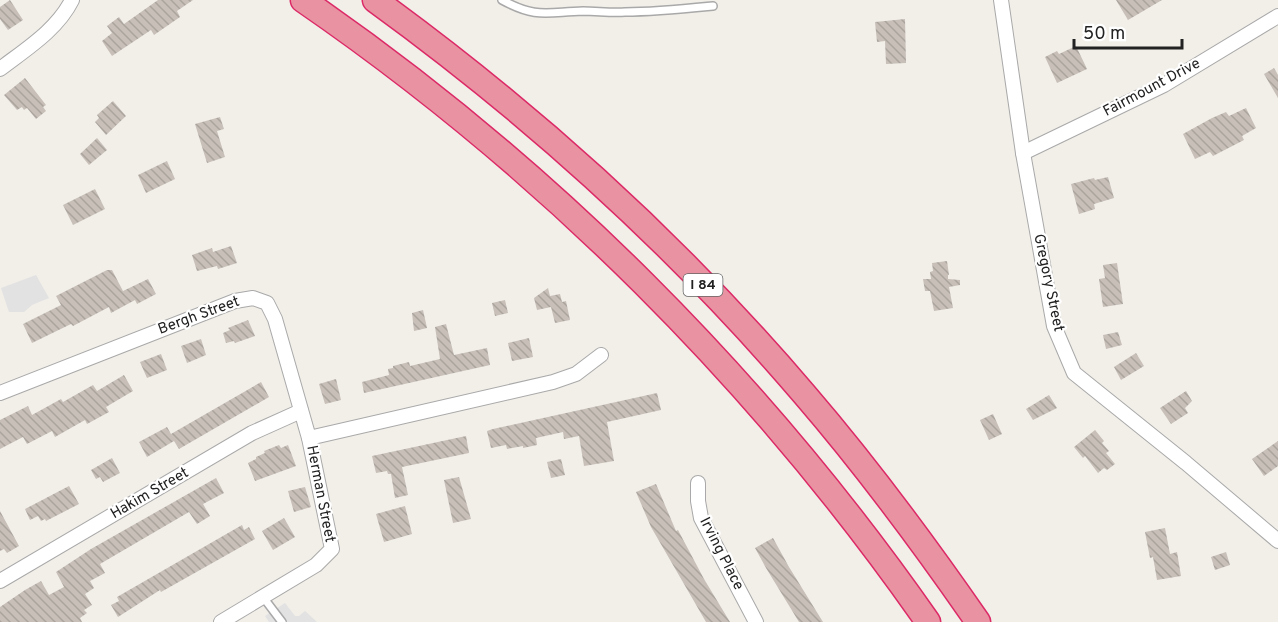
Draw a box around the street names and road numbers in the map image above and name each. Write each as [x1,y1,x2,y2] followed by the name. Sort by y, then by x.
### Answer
[1100,54,1204,122] street label: Fairmount Drive
[1028,232,1068,334] street label: Gregory Street
[684,274,722,296] road number: I 84
[156,292,242,340] street label: Bergh Street
[301,444,339,544] street label: Herman Street
[107,464,193,524] street label: Hakim Street
[694,514,748,594] street label: Irving Place

